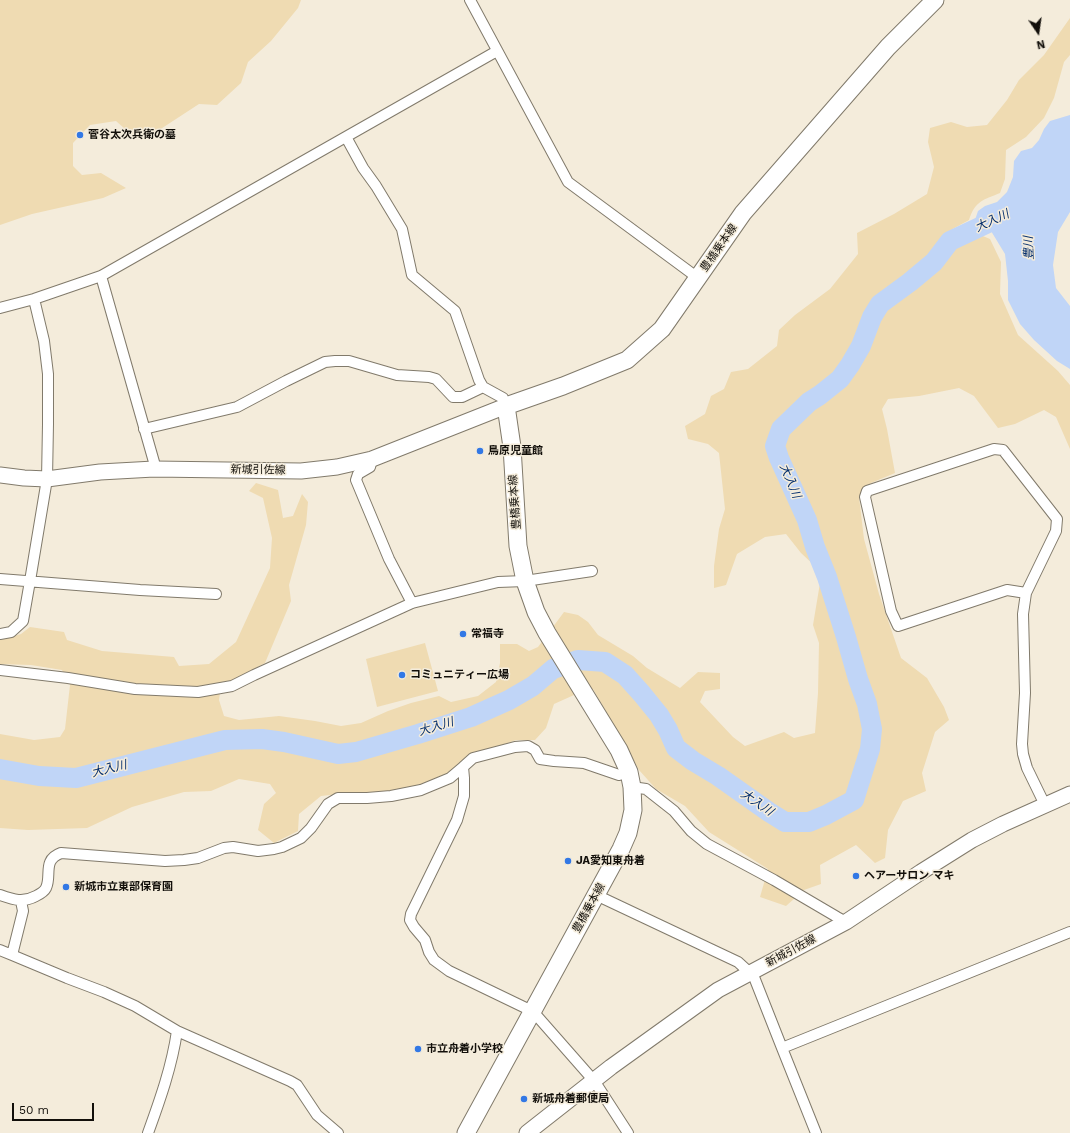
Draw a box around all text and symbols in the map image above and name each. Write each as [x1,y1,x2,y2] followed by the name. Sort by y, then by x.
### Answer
[1018,12,1058,52] north arrow
[1035,37,1046,51] text: N
[88,128,176,142] place label: 菅谷太次兵衛の墓
[75,130,85,140] marker: 菅谷太次兵衛の墓
[973,207,1011,235] water label: 大入川
[698,222,740,274] street label: 豊橋乗本線
[1021,236,1037,260] water label: 豊川
[488,444,543,458] place label: 鳥原児童館
[475,446,485,456] marker: 鳥原児童館
[776,462,804,500] water label: 大入川
[230,463,286,477] street label: 新城引佐線
[506,474,524,530] street label: 豊橋乗本線
[471,627,504,641] place label: 常福寺
[458,629,468,639] marker: 常福寺
[410,668,509,682] place label: コミュニティー広場
[397,670,407,680] marker: コミュニティー広場
[417,715,455,739] water label: 大入川
[90,758,128,780] water label: 大入川
[738,787,776,819] water label: 大入川
[576,854,645,868] place label: JA愛知東舟着
[563,856,573,866] marker: JA愛知東舟着
[864,869,954,883] place label: ヘアーサロン マキ
[851,871,861,881] marker: ヘアーサロン マキ
[74,880,173,894] place label: 新城市立東部保育園
[570,881,608,935] street label: 豊橋乗本線
[61,882,71,892] marker: 新城市立東部保育園
[764,932,818,970] street label: 新城引佐線
[426,1042,503,1056] place label: 市立舟着小学校
[413,1044,423,1054] marker: 市立舟着小学校
[532,1092,609,1106] place label: 新城舟着郵便局
[519,1094,529,1104] marker: 新城舟着郵便局
[14,1095,96,1121] scale bar
[19,1103,49,1117] text: 50 m

